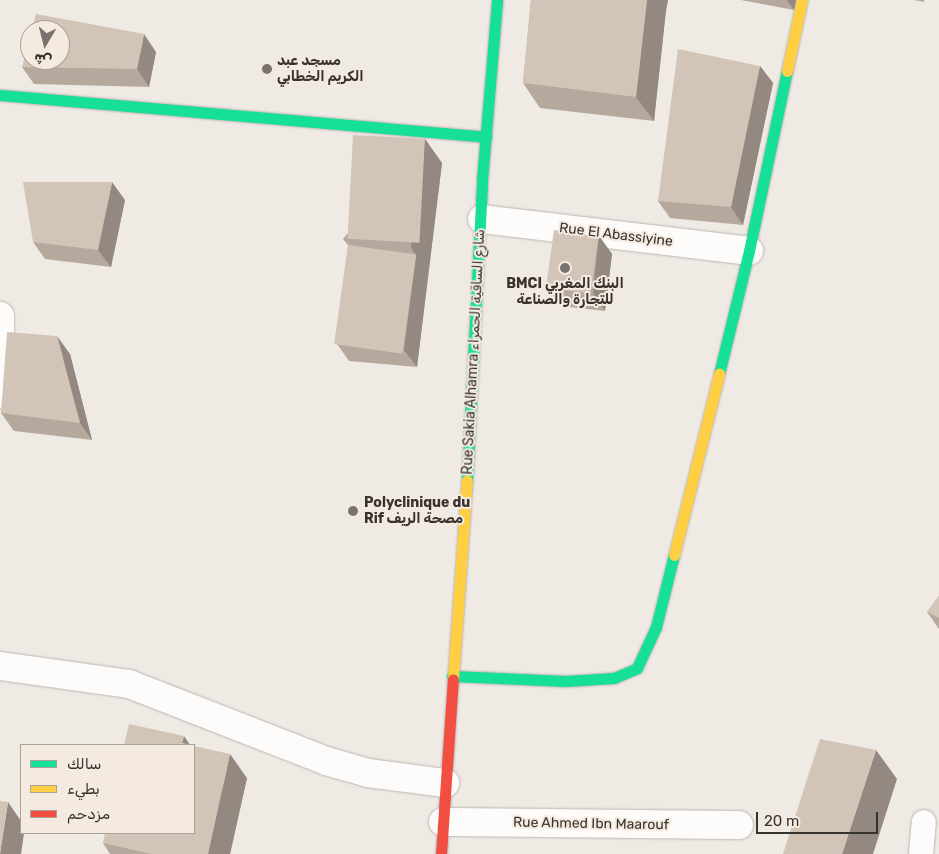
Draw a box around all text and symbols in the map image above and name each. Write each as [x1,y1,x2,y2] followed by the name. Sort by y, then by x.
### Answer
[20,20,70,70] north arrow
[33,50,53,69] text: ش
[277,53,364,85] place label: مسجد عبد الكريم الخطابي
[261,63,273,75] marker: مسجد عبد الكريم الخطابي
[558,220,674,250] street label: Rue El Abassiyine
[459,229,489,475] street label: Rue Sakia Alhamra شارع الساقية الحمراء
[559,262,571,274] marker: BMCI البنك المغربي للتجارة والصناعة
[506,276,624,308] place label: BMCI البنك المغربي للتجارة والصناعة
[364,495,470,528] place label: Polyclinique du Rif مصحة الريف
[346,504,360,518] marker: Polyclinique du Rif مصحة الريف
[20,744,195,834] legend
[67,755,102,773] text: سالك
[67,780,100,798] text: بطيء
[759,802,882,834] scale bar
[67,805,110,823] text: مزدحم
[764,812,799,830] text: 20 m
[513,814,669,834] street label: Rue Ahmed Ibn Maarouf

